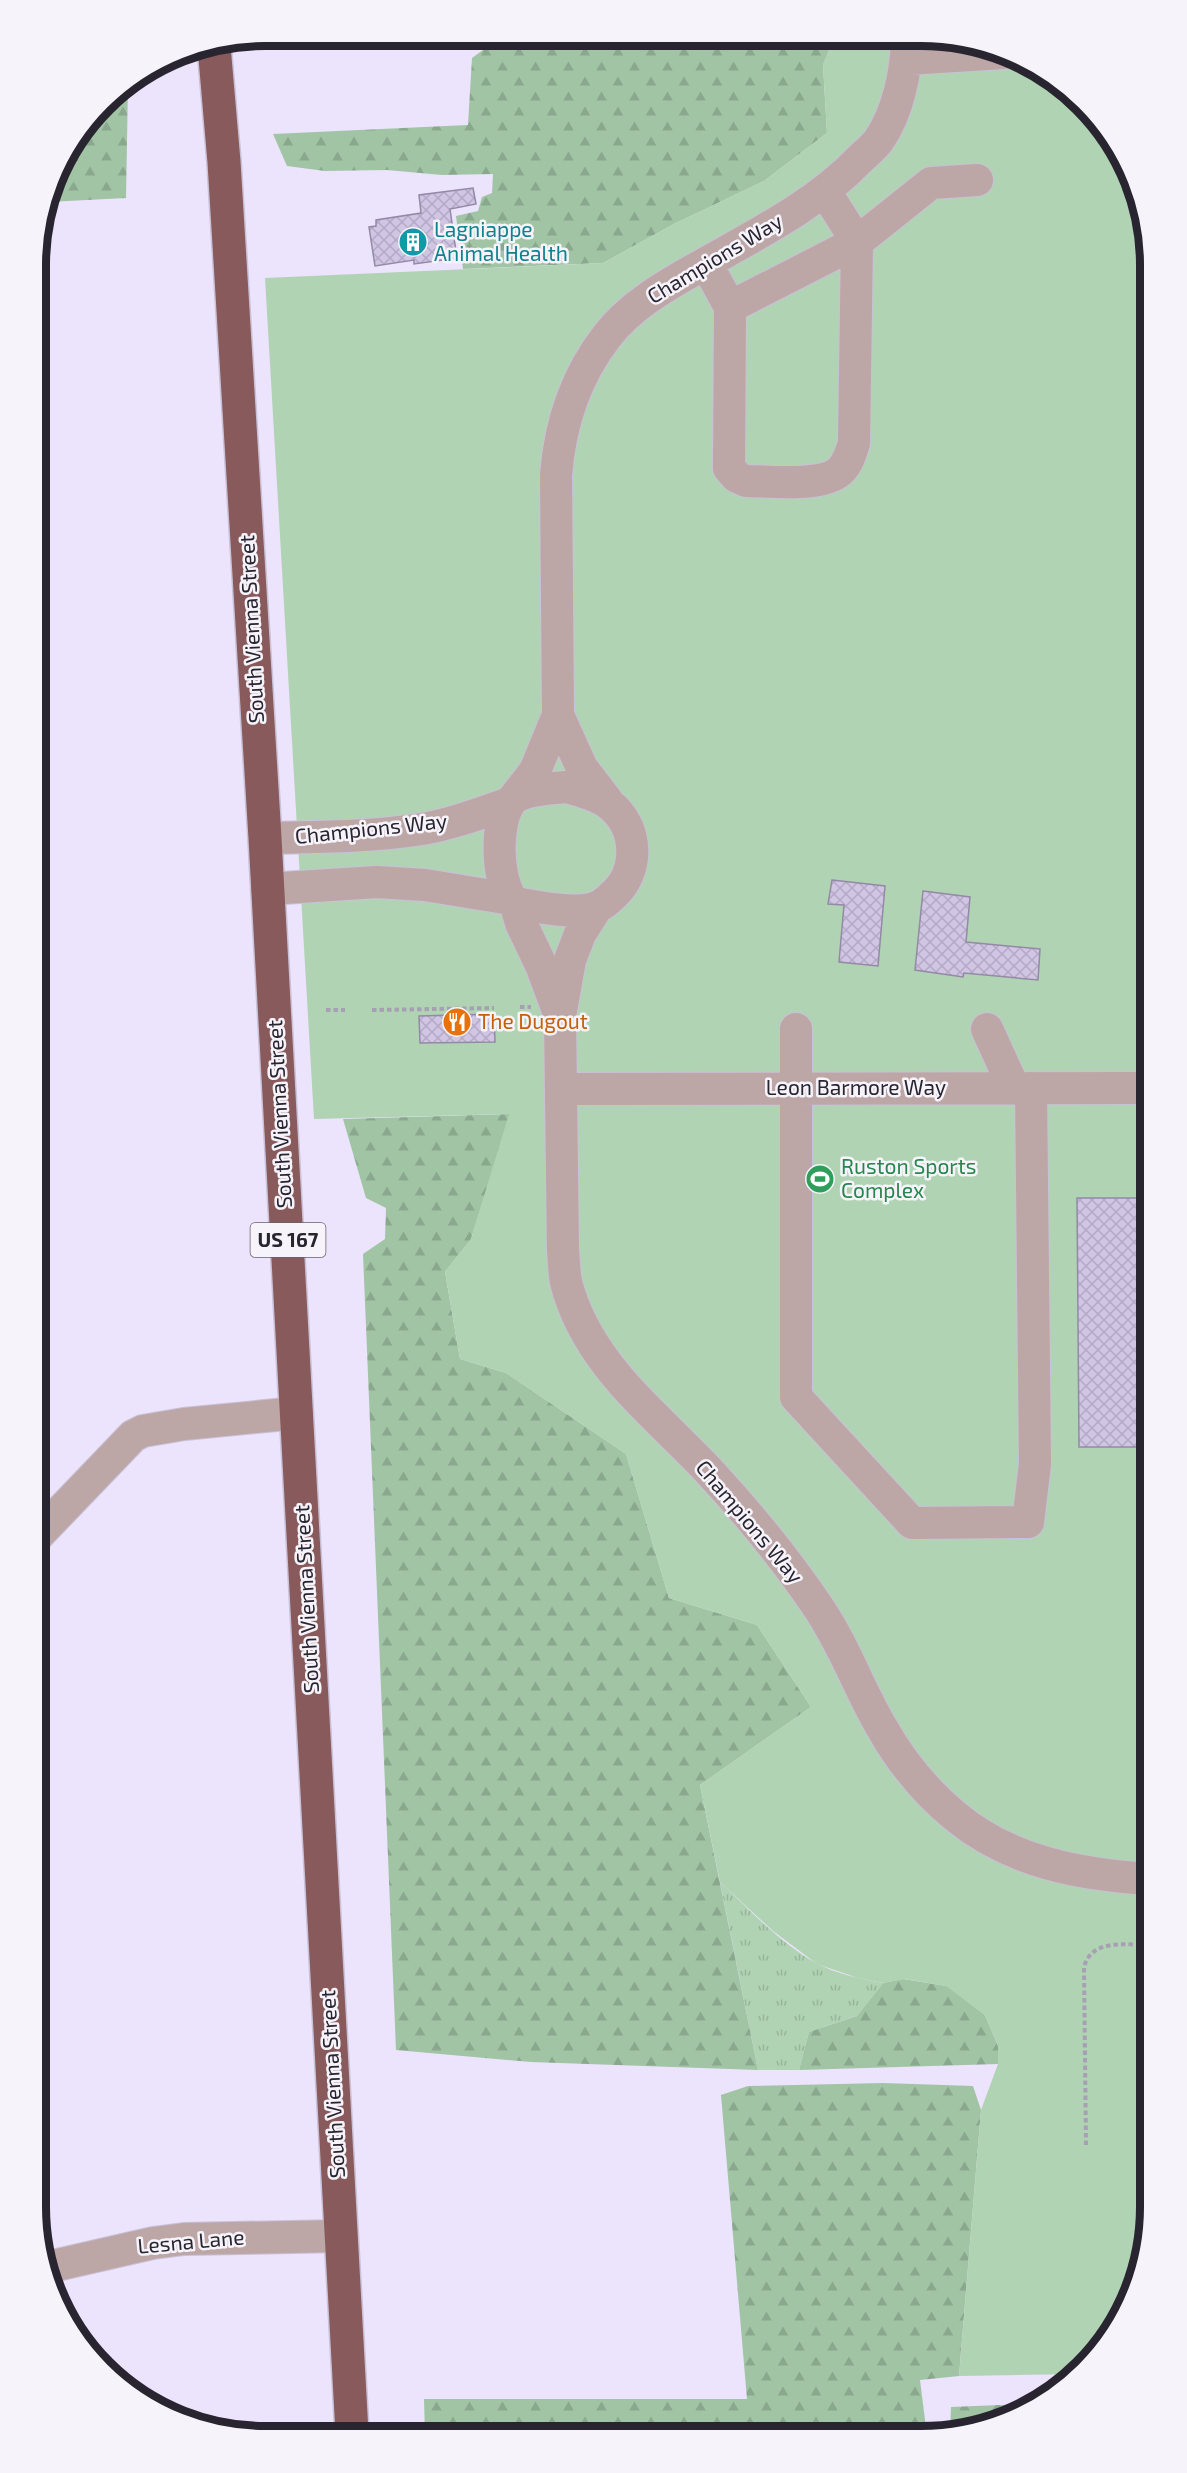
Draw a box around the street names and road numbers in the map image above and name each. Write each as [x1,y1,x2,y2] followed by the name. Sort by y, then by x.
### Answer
[642,208,786,308] street label: Champions Way
[233,534,268,724] street label: South Vienna Street
[293,807,448,848] street label: Champions Way
[261,1019,296,1209] street label: South Vienna Street
[766,1074,946,1099] street label: Leon Barmore Way
[250,1223,326,1257] road number: US 167
[691,1454,809,1588] street label: Champions Way
[288,1504,323,1694] street label: South Vienna Street
[314,1989,349,2179] street label: South Vienna Street
[137,2223,245,2258] street label: Lesna Lane

